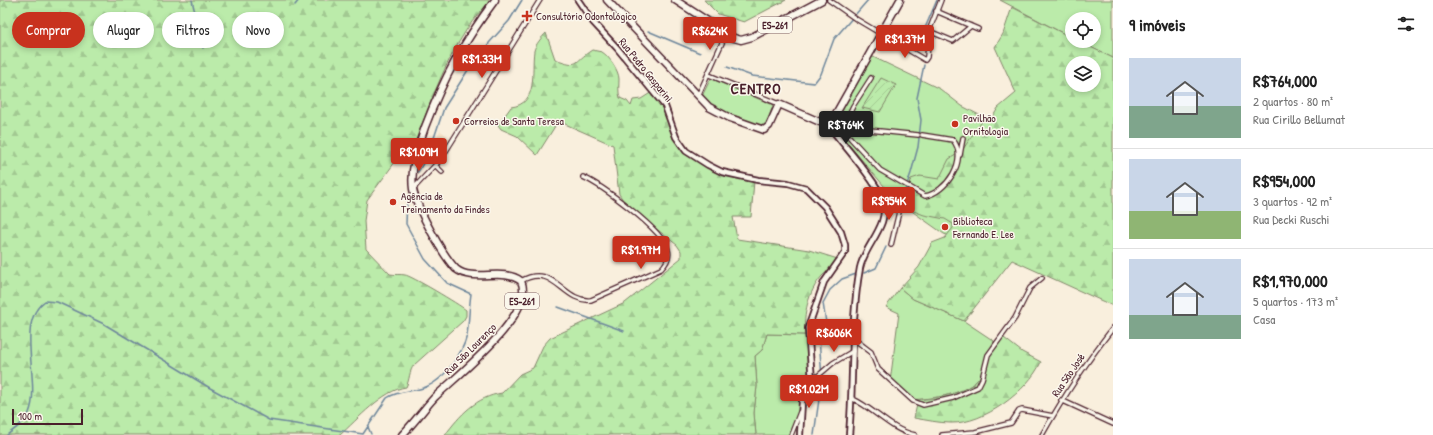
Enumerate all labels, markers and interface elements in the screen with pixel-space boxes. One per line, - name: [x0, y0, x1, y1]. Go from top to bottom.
- place label: Consultório Odontológico: [536, 9, 637, 23]
- marker: Consultório Odontológico: [521, 10, 533, 22]
- chip: Comprar: [12, 12, 85, 48]
- chip: Alugar: [93, 12, 154, 48]
- chip: Filtros: [162, 12, 224, 48]
- chip: Novo: [232, 12, 284, 48]
- map controls: [1065, 12, 1101, 92]
- button: locate: [1065, 12, 1101, 48]
- text: 9 imóveis: [1129, 13, 1185, 36]
- icon: filters: [1395, 13, 1417, 35]
- pin: R$624K: [677, 17, 743, 51]
- road number: ES-261: [758, 17, 792, 33]
- text: R$624K: [692, 21, 728, 39]
- pin: R$1.37M: [868, 25, 942, 59]
- text: R$1.37M: [885, 29, 925, 47]
- street label: Rua Pedro Gasparini: [616, 35, 676, 105]
- pin: R$1.33M: [445, 45, 519, 79]
- text: R$1.33M: [462, 49, 502, 67]
- button: layers: [1065, 56, 1101, 92]
- text: R$764,000: [1253, 69, 1317, 92]
- icon: home: [1161, 74, 1209, 122]
- district label: CENTRO: [730, 78, 782, 99]
- text: 2 quartos · 80 m²: [1253, 92, 1333, 110]
- text: Rua Cirillo Bellumat: [1253, 110, 1345, 128]
- pin: R$764K: [813, 111, 879, 145]
- place label: Pavilhão Ornitologia: [963, 111, 1009, 138]
- place label: Correios de Santa Teresa: [464, 114, 565, 128]
- text: R$764K: [828, 115, 864, 133]
- marker: Correios de Santa Teresa: [451, 116, 461, 126]
- marker: Pavilhão Ornitologia: [950, 119, 960, 129]
- pin: R$1.09M: [382, 138, 456, 172]
- text: R$1.09M: [400, 142, 438, 160]
- text: R$954,000: [1253, 169, 1315, 192]
- icon: home: [1161, 175, 1209, 223]
- pin: R$954K: [856, 187, 922, 221]
- place label: Agência de Treinamento da Findes: [401, 189, 490, 216]
- text: R$954K: [872, 191, 906, 209]
- text: 3 quartos · 92 m²: [1253, 192, 1332, 210]
- marker: Agência de Treinamento da Findes: [388, 197, 398, 207]
- text: Rua Decki Ruschi: [1253, 210, 1329, 228]
- place label: Biblioteca Fernando E. Lee: [952, 214, 1014, 241]
- marker: Biblioteca Fernando E. Lee: [940, 222, 950, 232]
- pin: R$1.97M: [604, 236, 678, 270]
- text: R$1.97M: [622, 240, 660, 258]
- text: R$1,970,000: [1253, 269, 1328, 292]
- icon: home: [1161, 275, 1209, 323]
- text: 5 quartos · 173 m²: [1253, 292, 1338, 310]
- road number: ES-261: [505, 293, 539, 309]
- text: Casa: [1253, 310, 1275, 328]
- pin: R$606K: [801, 319, 867, 353]
- street label: Rua São Lourenço: [441, 320, 499, 378]
- text: R$606K: [816, 323, 852, 341]
- street label: Rua São José: [1048, 350, 1088, 400]
- pin: R$1.02M: [772, 375, 846, 409]
- text: R$1.02M: [789, 379, 829, 397]
- scale bar: [12, 407, 83, 426]
- text: 100 m: [18, 409, 42, 423]

